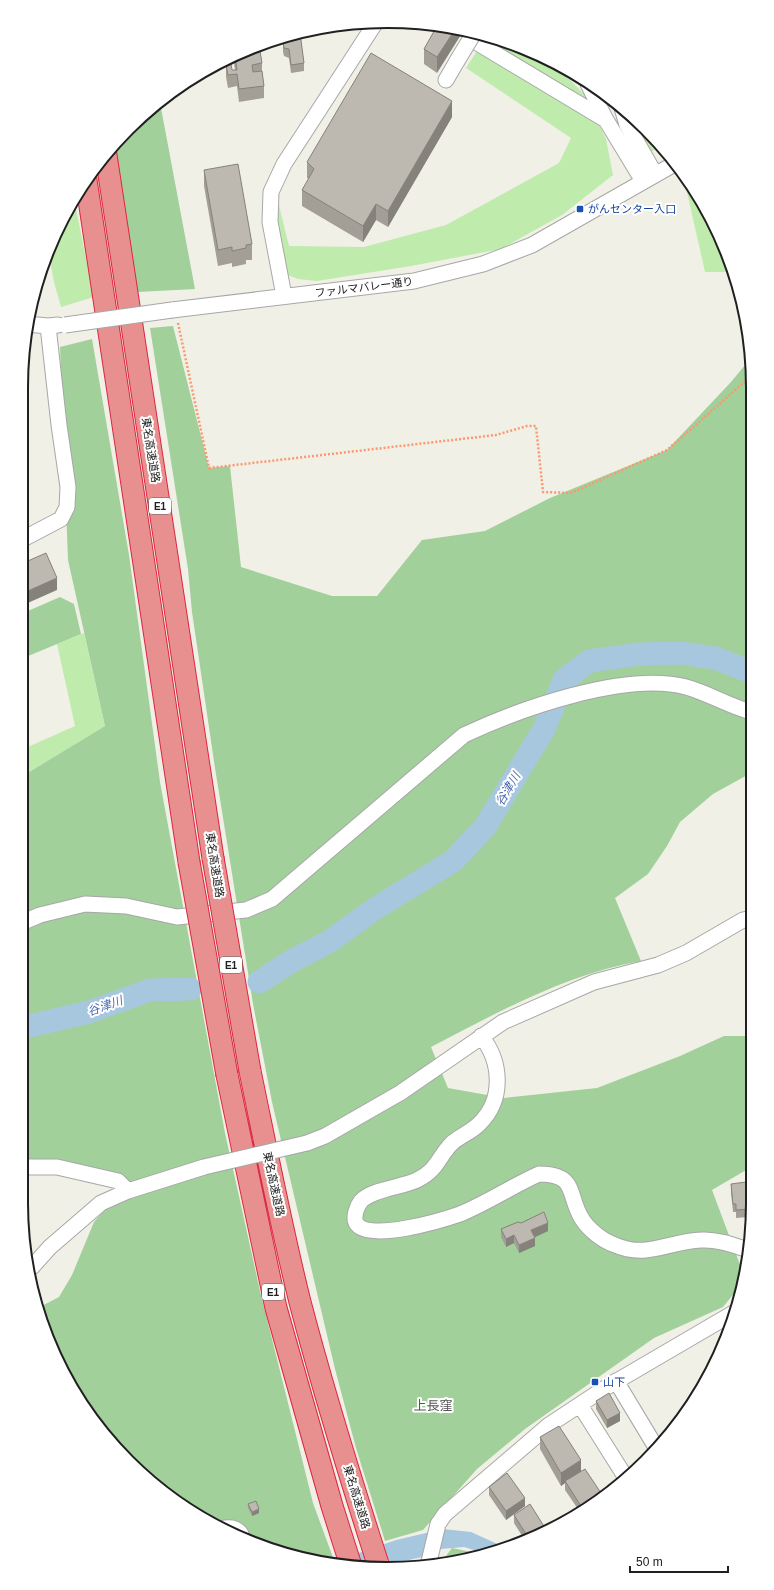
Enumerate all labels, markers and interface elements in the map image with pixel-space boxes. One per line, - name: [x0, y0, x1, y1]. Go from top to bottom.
- place label: がんセンター入口: [588, 203, 676, 215]
- marker: がんセンター入口: [575, 204, 585, 214]
- street label: ファルマバレー通り: [314, 275, 414, 299]
- street label: 東名高速道路: [140, 416, 162, 484]
- road number: E1: [149, 498, 171, 514]
- water label: 谷津川: [493, 768, 524, 808]
- street label: 東名高速道路: [204, 831, 226, 899]
- road number: E1: [220, 957, 242, 973]
- water label: 谷津川: [86, 993, 126, 1018]
- street label: 東名高速道路: [261, 1150, 287, 1218]
- road number: E1: [262, 1284, 284, 1300]
- place label: 山下: [603, 1376, 625, 1388]
- marker: 山下: [590, 1377, 600, 1387]
- district label: 上長窪: [413, 1398, 453, 1413]
- street label: 東名高速道路: [342, 1464, 372, 1530]
- scale bar: [630, 1548, 728, 1574]
- text: 50 m: [636, 1555, 663, 1569]

